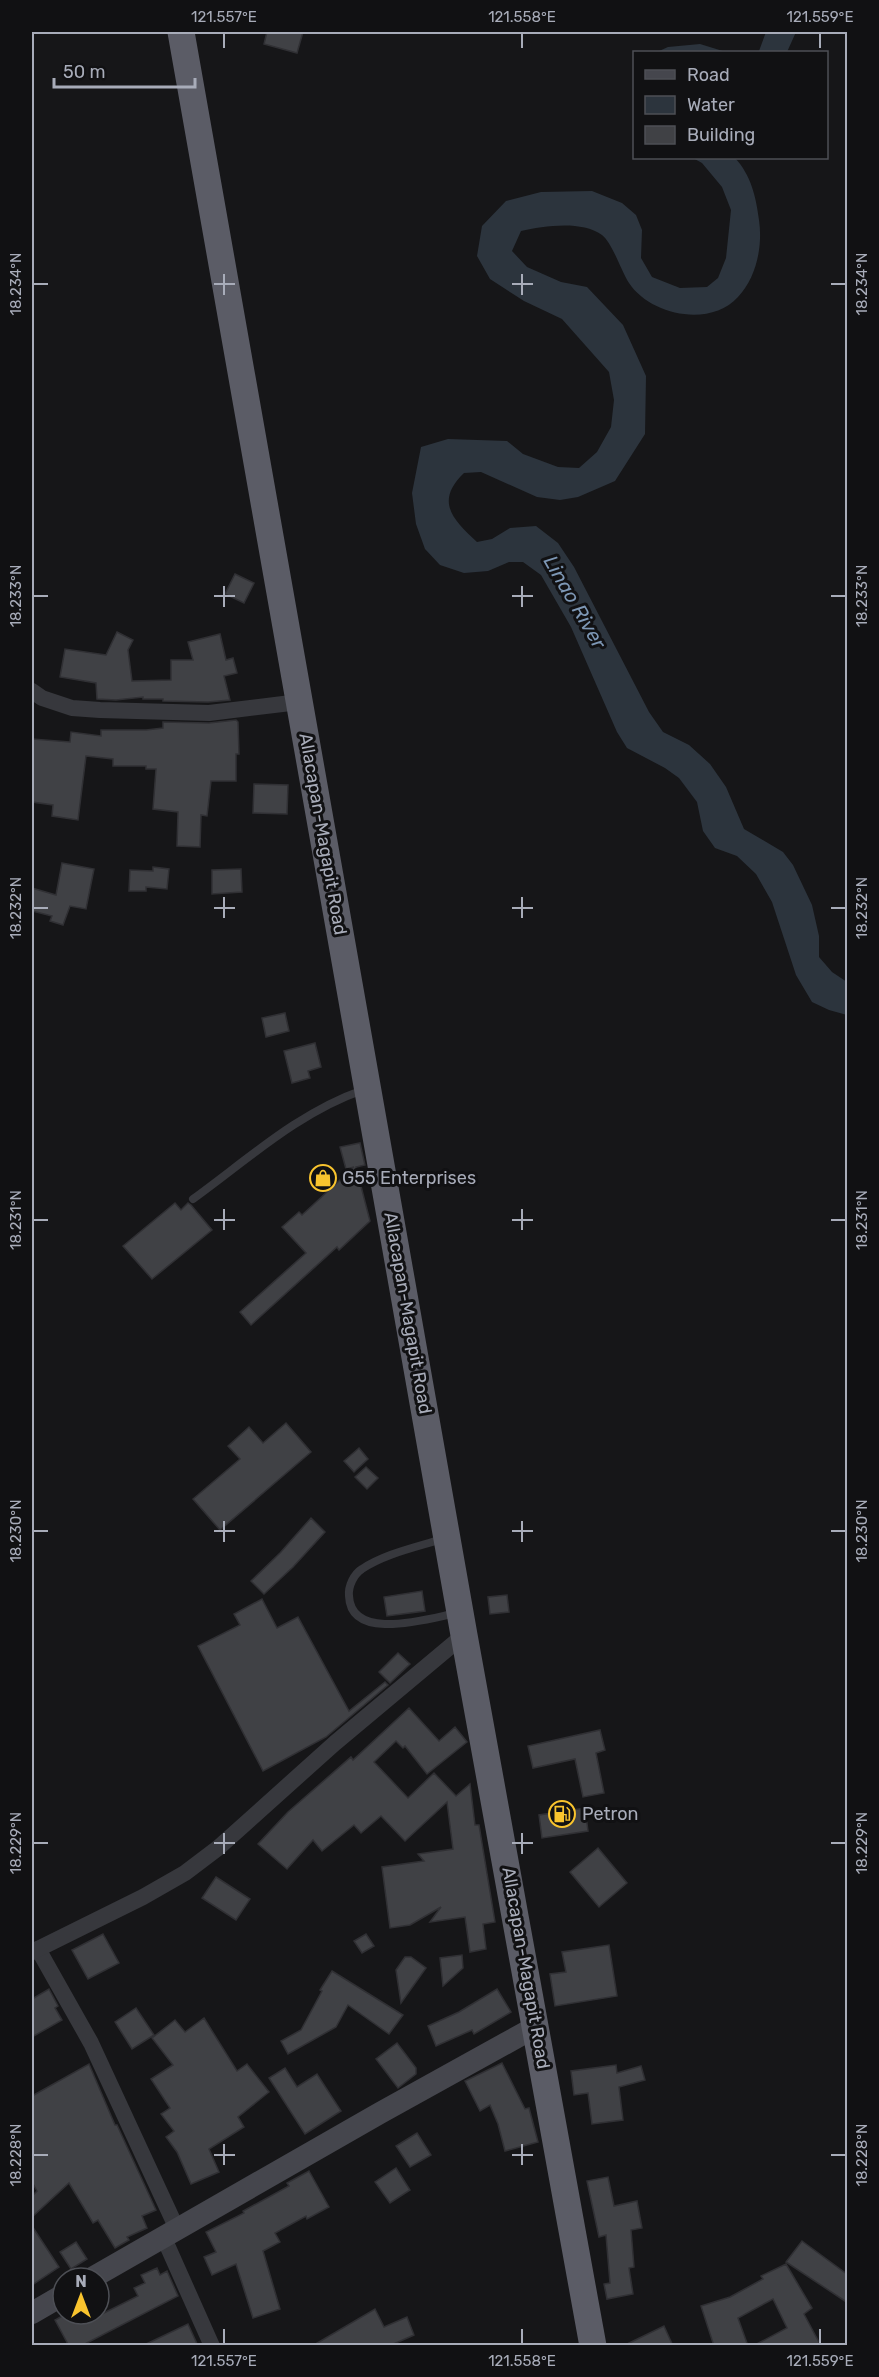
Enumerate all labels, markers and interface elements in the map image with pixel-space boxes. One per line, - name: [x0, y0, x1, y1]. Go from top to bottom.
- text: 121.557°E: [191, 8, 257, 26]
- text: 121.558°E: [488, 8, 556, 26]
- text: 121.559°E: [786, 8, 854, 26]
- scale bar: [54, 51, 195, 89]
- legend: [633, 51, 828, 159]
- text: 50 m: [63, 61, 106, 83]
- text: Road: [687, 64, 730, 86]
- text: Water: [687, 94, 735, 116]
- text: Building: [687, 124, 755, 146]
- text: 18.234°N: [7, 253, 25, 315]
- text: 18.234°N: [853, 253, 871, 315]
- water label: Linao River: [539, 551, 612, 654]
- text: 18.233°N: [7, 565, 25, 627]
- text: 18.233°N: [853, 565, 871, 627]
- street label: Allacapan-Magapit Road: [294, 731, 352, 937]
- text: 18.232°N: [7, 877, 25, 939]
- text: 18.232°N: [853, 877, 871, 939]
- shop icon: G55 Enterprises: [308, 1163, 338, 1193]
- place label: G55 Enterprises: [342, 1167, 476, 1189]
- text: 18.231°N: [7, 1190, 25, 1250]
- text: 18.231°N: [853, 1190, 871, 1250]
- street label: Allacapan-Magapit Road: [379, 1210, 437, 1416]
- text: 18.230°N: [7, 1499, 25, 1563]
- text: 18.230°N: [853, 1499, 871, 1563]
- fuel station icon: Petron: [547, 1799, 577, 1829]
- place label: Petron: [582, 1803, 638, 1825]
- text: 18.229°N: [7, 1812, 25, 1874]
- text: 18.229°N: [853, 1812, 871, 1874]
- street label: Allacapan-Magapit Road: [497, 1865, 555, 2071]
- text: 18.228°N: [7, 2124, 25, 2187]
- text: 18.228°N: [853, 2124, 871, 2187]
- north arrow: [51, 2266, 111, 2326]
- text: N: [75, 2272, 87, 2291]
- text: 121.557°E: [191, 2352, 257, 2370]
- text: 121.558°E: [488, 2352, 556, 2370]
- text: 121.559°E: [786, 2352, 854, 2370]

